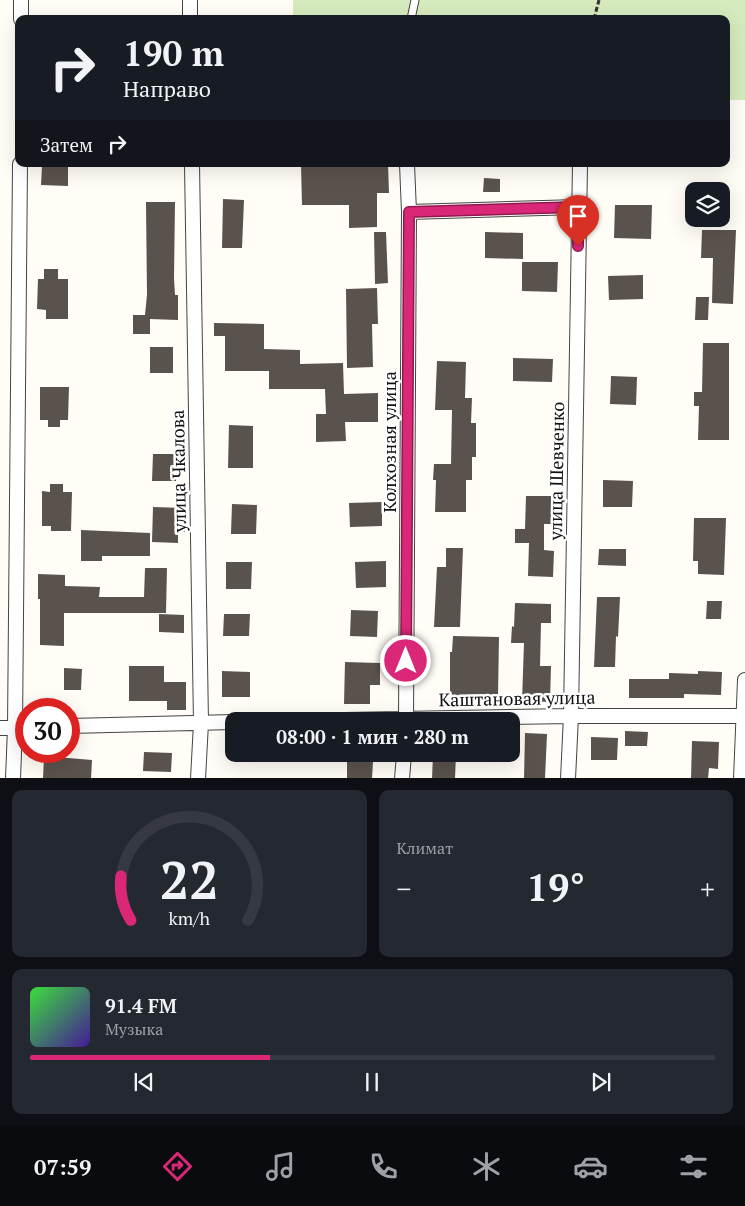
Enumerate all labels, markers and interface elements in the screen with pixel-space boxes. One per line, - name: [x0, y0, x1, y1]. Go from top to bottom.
- text: 190 m: [123, 30, 224, 76]
- icon: right: [40, 35, 105, 100]
- text: Направо: [123, 74, 211, 103]
- icon: right: [103, 130, 131, 158]
- text: Затем: [40, 132, 93, 157]
- map controls: [685, 182, 730, 227]
- button: layers: [685, 182, 730, 227]
- pin: [557, 195, 599, 246]
- icon: arrive: [564, 202, 592, 230]
- street label: Колхозная улица: [377, 371, 401, 513]
- street label: улица Шевченко: [543, 401, 569, 542]
- street label: улица Чкалова: [165, 410, 191, 533]
- position arrow: [379, 634, 431, 686]
- street label: Каштановая улица: [438, 685, 596, 711]
- speed limit sign: 30: [15, 698, 80, 763]
- text: 08:00 · 1 мин · 280 m: [276, 724, 469, 749]
- text: Климат: [397, 837, 453, 859]
- text: 22: [160, 845, 219, 914]
- text: 19°: [526, 862, 585, 912]
- text: −: [397, 870, 411, 907]
- text: +: [700, 870, 715, 907]
- text: km/h: [169, 906, 210, 930]
- text: 91.4 FM: [105, 993, 177, 1018]
- text: Музыка: [105, 1018, 163, 1040]
- icon: previous: [130, 1068, 158, 1096]
- icon: pause: [358, 1068, 386, 1096]
- icon: next: [587, 1068, 615, 1096]
- icon: directions: [160, 1149, 195, 1184]
- icon: music: [263, 1149, 298, 1184]
- icon: phone: [366, 1149, 401, 1184]
- icon: climate: [469, 1149, 504, 1184]
- icon: car: [573, 1149, 608, 1184]
- icon: filters: [676, 1149, 711, 1184]
- text: 07:59: [34, 1152, 91, 1181]

